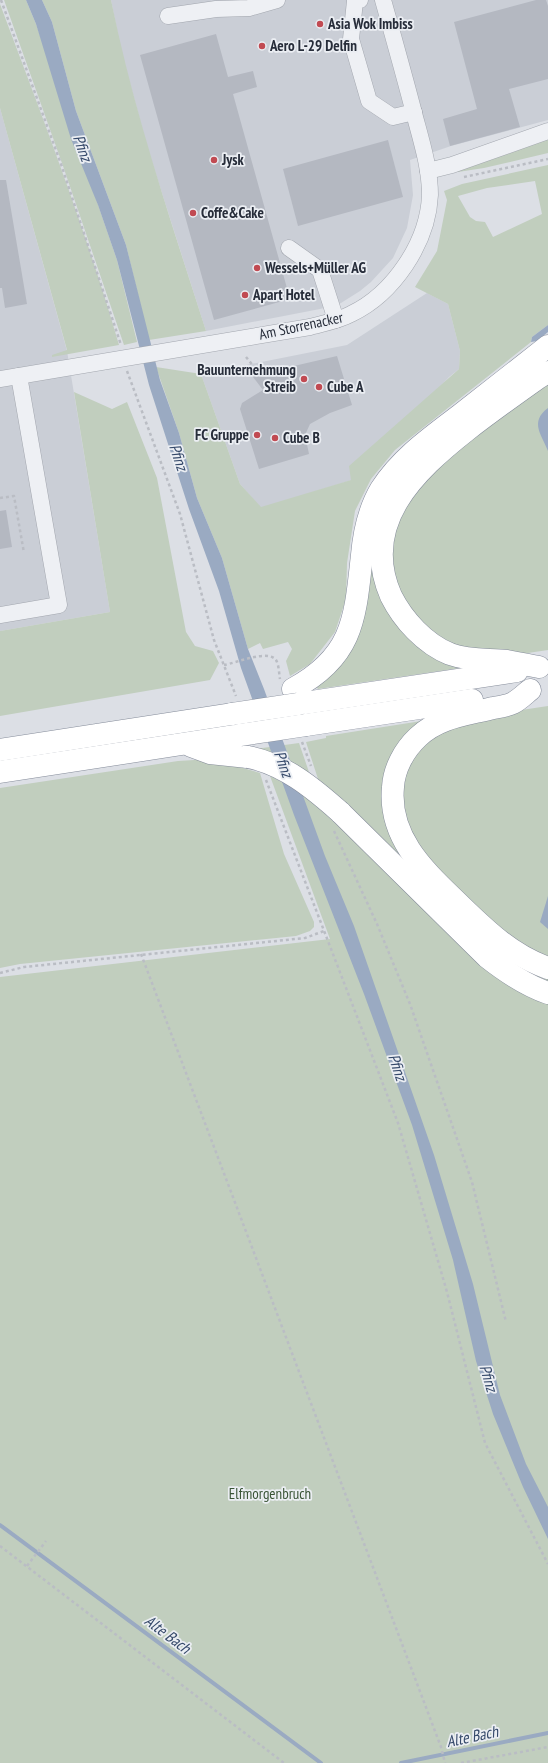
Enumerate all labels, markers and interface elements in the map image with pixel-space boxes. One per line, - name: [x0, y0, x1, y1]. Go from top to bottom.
- place label: Asia Wok Imbiss: [327, 14, 413, 33]
- marker: Asia Wok Imbiss: [315, 19, 325, 29]
- place label: Aero L-29 Delfin: [269, 36, 357, 55]
- marker: Aero L-29 Delfin: [257, 41, 267, 51]
- water label: Pfinz: [69, 132, 98, 166]
- place label: Jysk: [221, 150, 245, 169]
- marker: Jysk: [209, 155, 219, 165]
- place label: Coffe&Cake: [201, 203, 264, 222]
- marker: Coffe&Cake: [188, 208, 198, 218]
- place label: Wessels+Müller AG: [264, 258, 366, 277]
- marker: Wessels+Müller AG: [252, 263, 262, 273]
- place label: Apart Hotel: [252, 285, 315, 304]
- marker: Apart Hotel: [240, 290, 250, 300]
- street label: Am Storrenacker: [257, 307, 345, 344]
- place label: Bauunternehmung Streib: [197, 360, 296, 396]
- marker: Bauunternehmung Streib: [299, 374, 309, 384]
- place label: Cube A: [327, 377, 364, 396]
- marker: Cube A: [314, 382, 324, 392]
- place label: FC Gruppe: [195, 425, 249, 444]
- place label: Cube B: [283, 428, 320, 447]
- marker: FC Gruppe: [252, 430, 262, 440]
- marker: Cube B: [270, 433, 280, 443]
- water label: Pfinz: [165, 441, 194, 475]
- water label: Pfinz: [270, 748, 299, 782]
- water label: Pfinz: [384, 1051, 413, 1085]
- water label: Pfinz: [475, 1362, 503, 1396]
- park label: Elfmorgenbruch: [229, 1484, 311, 1503]
- water label: Alte Bach: [141, 1610, 196, 1658]
- water label: Alte Bach: [444, 1721, 501, 1751]

